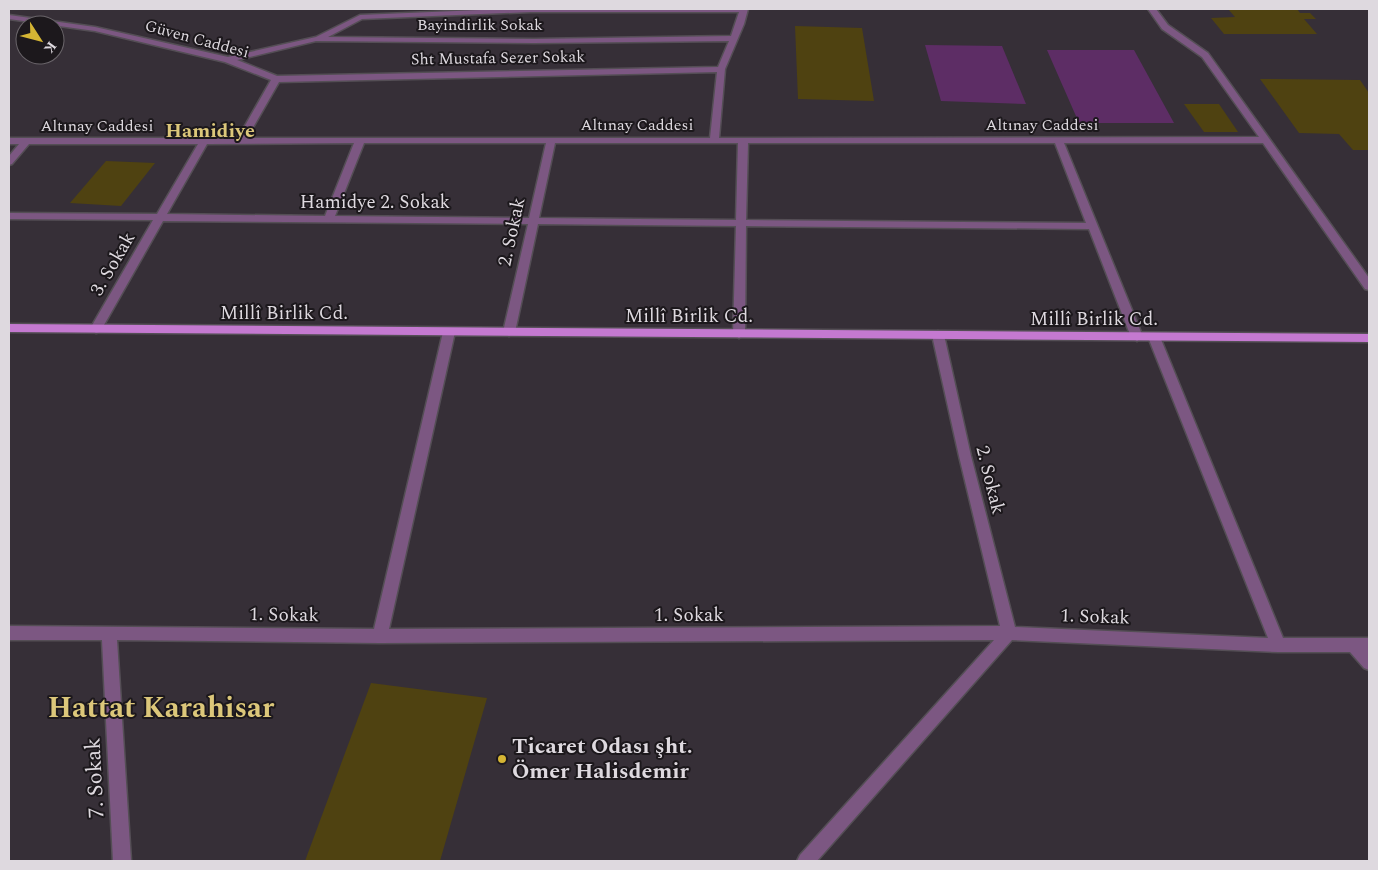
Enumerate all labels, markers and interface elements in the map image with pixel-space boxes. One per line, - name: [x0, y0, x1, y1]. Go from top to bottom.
- street label: Bayindirlik Sokak: [417, 13, 543, 37]
- street label: Güven Caddesi: [142, 14, 252, 64]
- north arrow: [15, 15, 65, 65]
- text: K: [38, 37, 62, 58]
- street label: Sht Mustafa Sezer Sokak: [411, 44, 585, 72]
- street label: Altınay Caddesi: [581, 113, 693, 137]
- street label: Altınay Caddesi: [986, 113, 1098, 137]
- street label: Altınay Caddesi: [41, 114, 153, 138]
- district label: Hamidiye: [165, 116, 255, 146]
- street label: Hamidye 2. Sokak: [300, 188, 451, 217]
- street label: 2. Sokak: [491, 194, 534, 269]
- street label: 3. Sokak: [83, 226, 143, 301]
- street label: Millî Birlik Cd.: [220, 299, 348, 328]
- street label: Millî Birlik Cd.: [625, 302, 753, 331]
- street label: Millî Birlik Cd.: [1030, 305, 1158, 334]
- street label: 2. Sokak: [967, 443, 1013, 518]
- street label: 1. Sokak: [249, 600, 320, 630]
- street label: 1. Sokak: [654, 601, 724, 630]
- street label: 1. Sokak: [1060, 601, 1131, 633]
- district label: Hattat Karahisar: [48, 686, 275, 730]
- place label: Ticaret Odası şht. Ömer Halisdemir: [512, 730, 693, 788]
- street label: 7. Sokak: [76, 737, 114, 819]
- marker: Ticaret Odası şht. Ömer Halisdemir: [496, 753, 508, 765]

